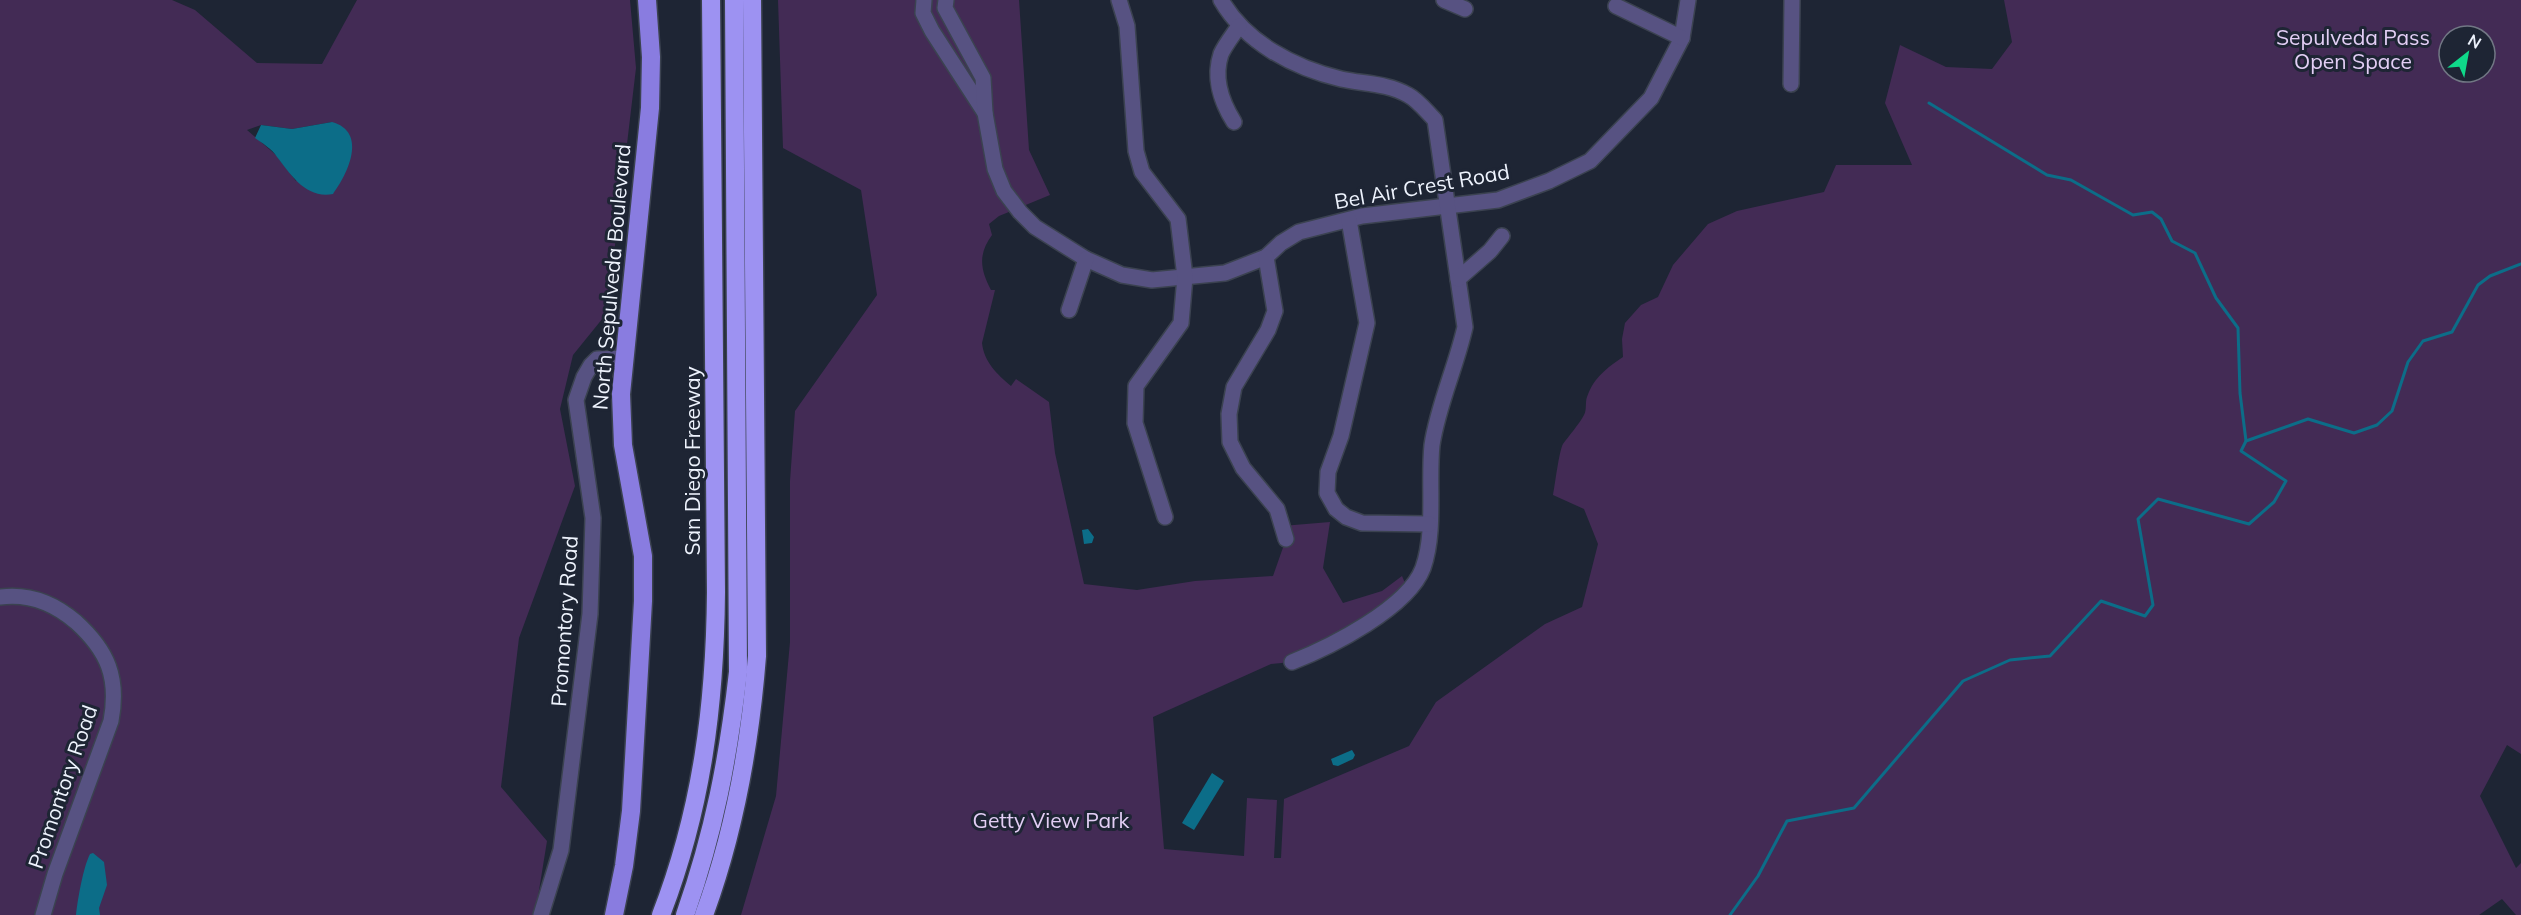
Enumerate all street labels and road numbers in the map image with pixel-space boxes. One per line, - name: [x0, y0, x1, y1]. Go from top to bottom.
- street label: North Sepulveda Boulevard: [586, 143, 636, 411]
- street label: Bel Air Crest Road: [1332, 158, 1512, 214]
- street label: San Diego Freeway: [679, 366, 705, 556]
- street label: Promontory Road: [545, 535, 583, 707]
- street label: Promontory Road: [22, 701, 102, 872]

